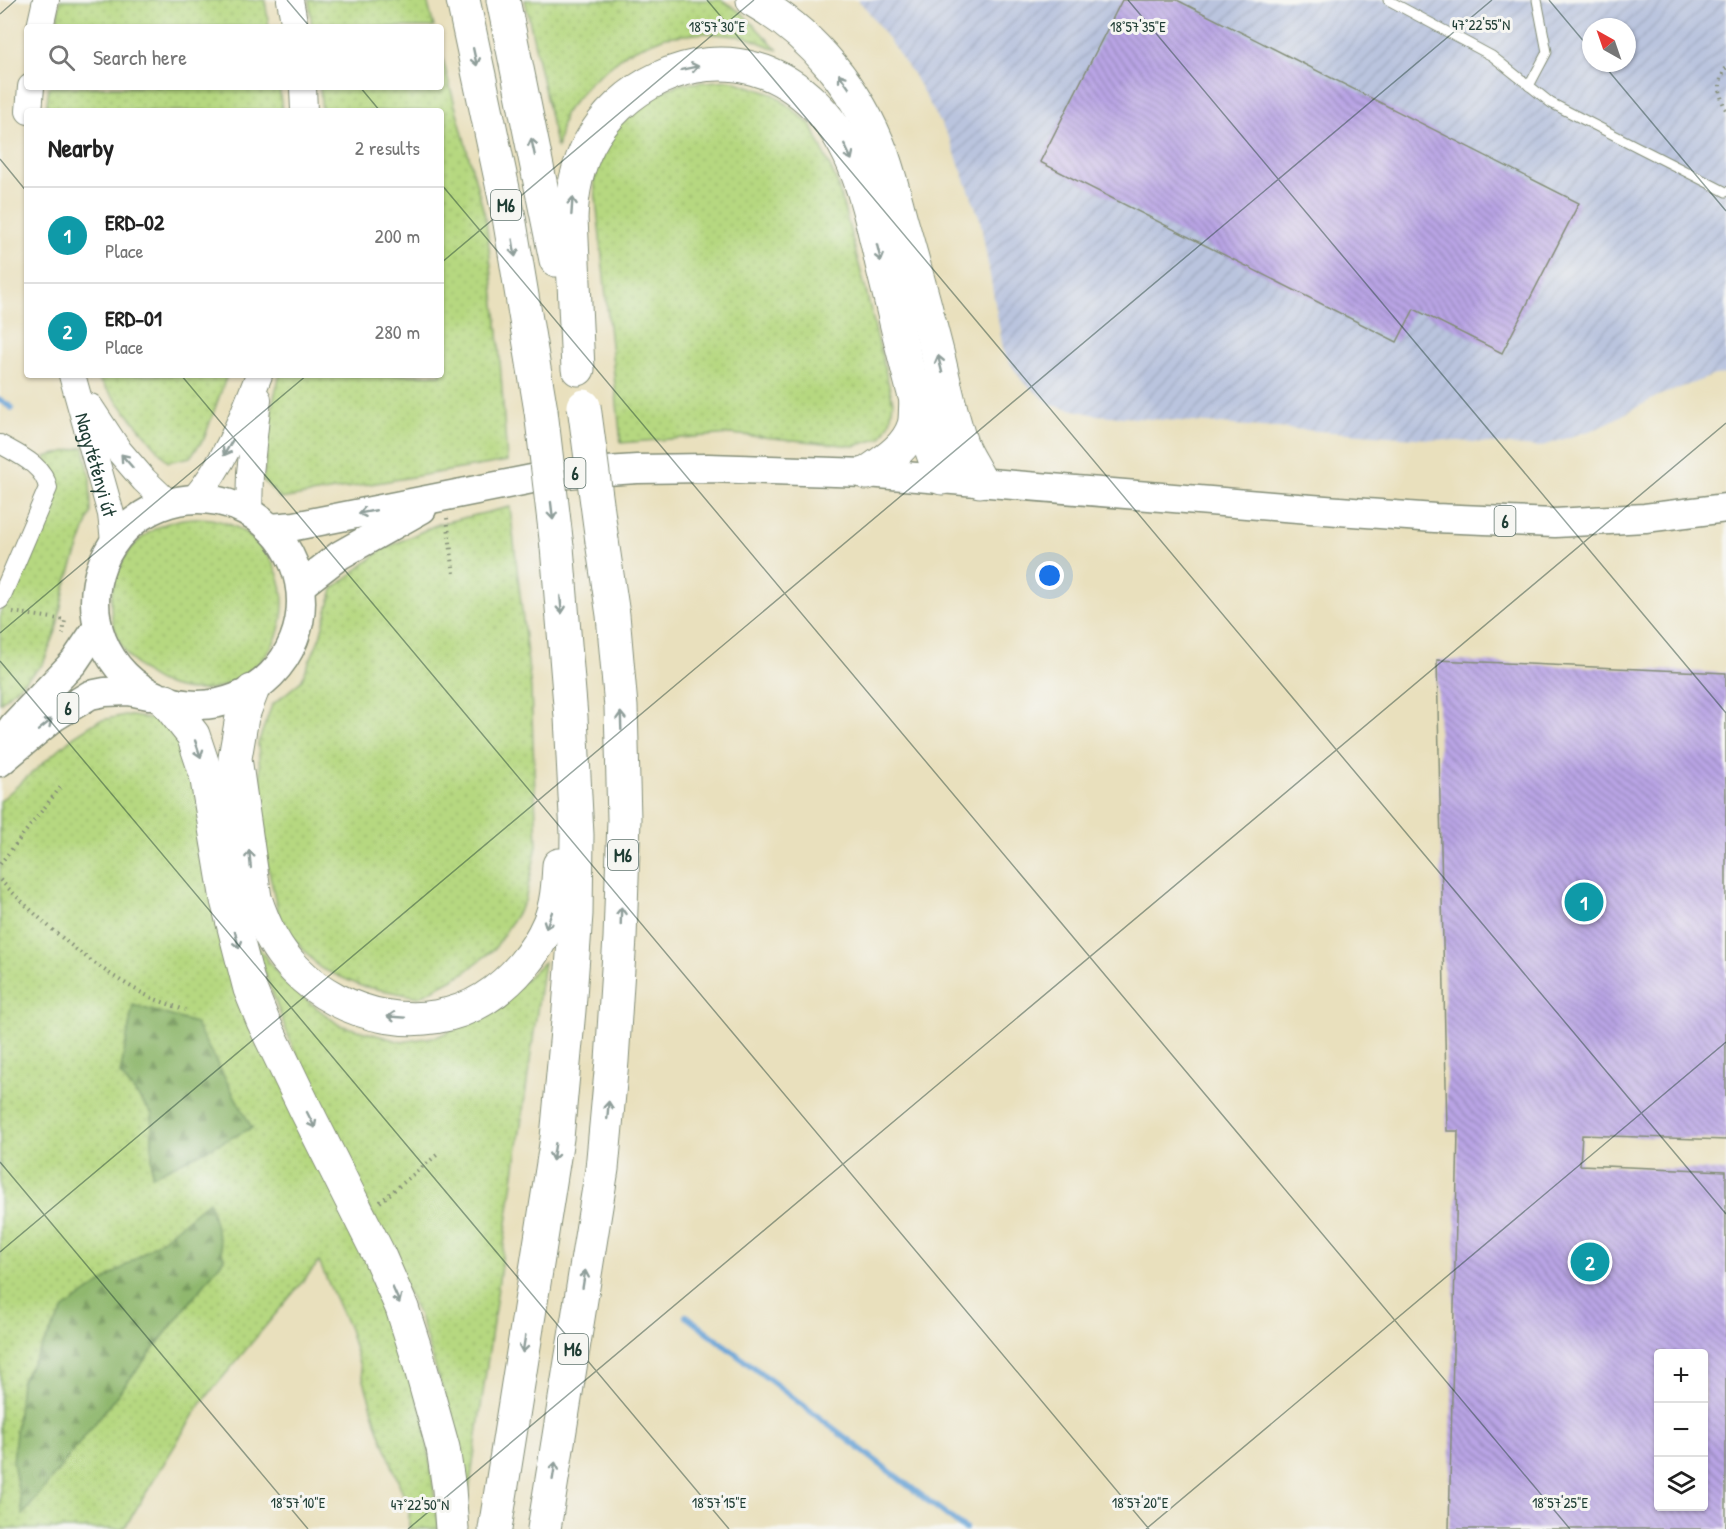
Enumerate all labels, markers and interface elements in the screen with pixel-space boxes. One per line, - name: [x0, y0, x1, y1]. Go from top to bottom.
- text: 47°22'55"N: [1452, 14, 1510, 35]
- text: 18°57'30"E: [689, 16, 746, 37]
- text: 18°57'35"E: [1110, 16, 1166, 37]
- north arrow: [1582, 18, 1636, 72]
- search box: [24, 24, 444, 90]
- icon: search: [45, 41, 78, 74]
- text: Search here: [93, 42, 187, 72]
- one-way arrow: [470, 47, 481, 67]
- one-way arrow: [679, 62, 699, 73]
- one-way arrow: [838, 74, 850, 90]
- text: Nearby: [48, 130, 114, 165]
- text: 2 results: [355, 134, 420, 161]
- one-way arrow: [527, 138, 538, 158]
- one-way arrow: [842, 143, 854, 161]
- road number: M6: [491, 190, 521, 220]
- one-way arrow: [566, 197, 577, 217]
- text: ERD-02: [105, 207, 164, 237]
- text: 1: [64, 222, 71, 249]
- text: 200 m: [375, 222, 420, 249]
- text: Place: [105, 237, 144, 264]
- one-way arrow: [509, 238, 520, 258]
- one-way arrow: [874, 243, 886, 262]
- text: ERD-01: [105, 303, 162, 333]
- text: 2: [63, 318, 72, 345]
- text: 280 m: [375, 318, 420, 345]
- text: Place: [105, 333, 144, 360]
- one-way arrow: [933, 355, 945, 374]
- street label: Nagytétényi út: [70, 409, 125, 521]
- one-way arrow: [222, 439, 234, 456]
- one-way arrow: [120, 454, 134, 469]
- road number: 6: [564, 458, 586, 488]
- one-way arrow: [547, 501, 558, 521]
- road number: 6: [1494, 506, 1516, 536]
- one-way arrow: [357, 507, 377, 518]
- your location: [1035, 561, 1064, 590]
- one-way arrow: [556, 595, 567, 615]
- road number: 6: [58, 693, 78, 723]
- one-way arrow: [616, 712, 627, 732]
- one-way arrow: [36, 718, 52, 731]
- one-way arrow: [193, 739, 204, 758]
- road number: M6: [608, 840, 638, 870]
- one-way arrow: [244, 849, 255, 869]
- pin: 1: [1564, 880, 1604, 924]
- one-way arrow: [615, 906, 626, 926]
- one-way arrow: [543, 910, 554, 929]
- one-way arrow: [231, 930, 243, 949]
- one-way arrow: [387, 1011, 407, 1022]
- one-way arrow: [603, 1101, 614, 1121]
- one-way arrow: [306, 1110, 317, 1128]
- one-way arrow: [549, 1141, 560, 1161]
- pin: 2: [1570, 1240, 1610, 1284]
- one-way arrow: [579, 1269, 590, 1289]
- one-way arrow: [391, 1285, 402, 1304]
- one-way arrow: [519, 1334, 530, 1354]
- road number: M6: [558, 1334, 588, 1364]
- map controls: [1654, 1349, 1708, 1511]
- button: +: [1654, 1349, 1708, 1403]
- button: −: [1654, 1403, 1708, 1457]
- button: layers: [1654, 1457, 1708, 1511]
- one-way arrow: [549, 1462, 560, 1482]
- text: 18°57'10"E: [271, 1492, 326, 1513]
- text: 18°57'15"E: [692, 1492, 747, 1513]
- text: 18°57'20"E: [1112, 1492, 1169, 1513]
- text: 18°57'25"E: [1532, 1492, 1588, 1513]
- text: 47°22'50"N: [391, 1494, 449, 1515]

